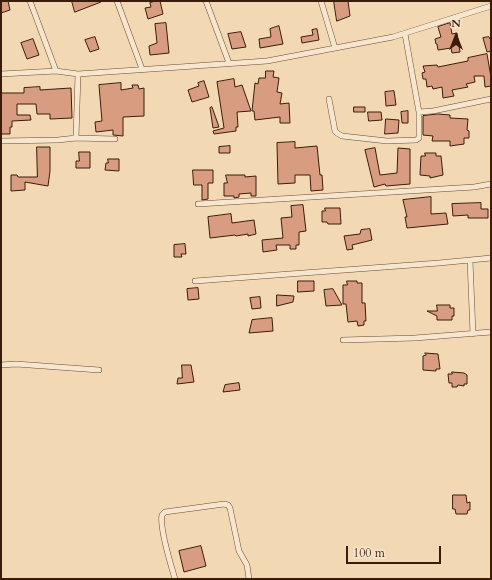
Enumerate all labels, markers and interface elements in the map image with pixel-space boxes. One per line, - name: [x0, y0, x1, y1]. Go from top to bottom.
- north arrow: [436, 16, 476, 56]
- text: N: [451, 16, 461, 31]
- scale bar: [348, 538, 443, 564]
- text: 100 m: [353, 545, 385, 561]

